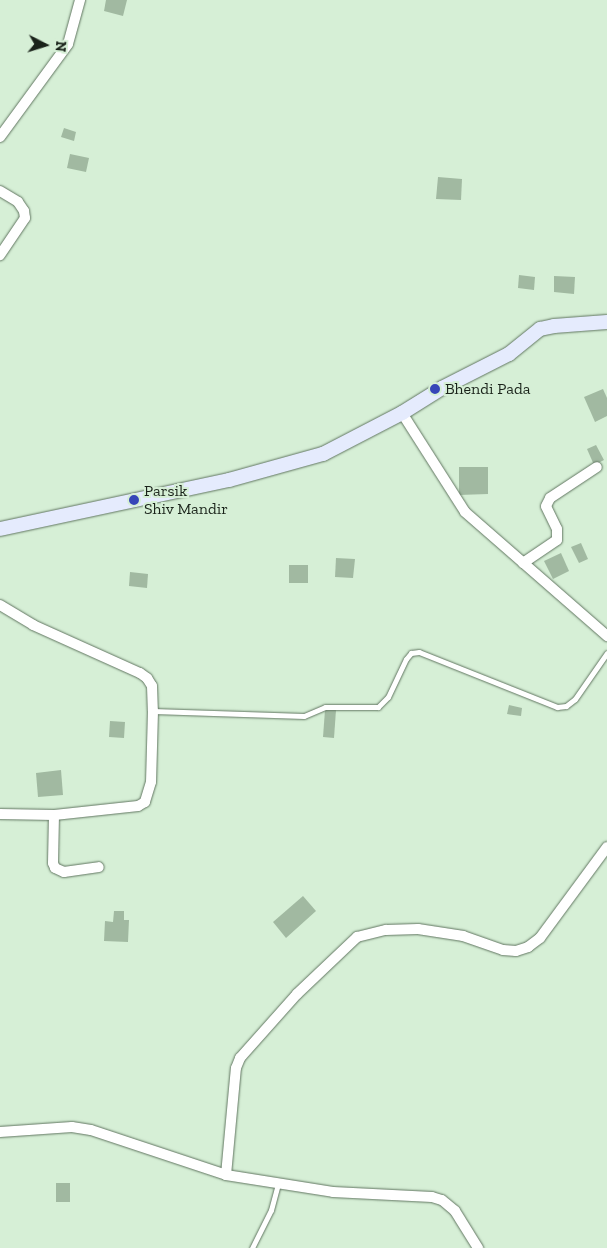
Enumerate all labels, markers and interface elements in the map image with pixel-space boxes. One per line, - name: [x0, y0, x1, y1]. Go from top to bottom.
- north arrow: [20, 20, 70, 70]
- text: N: [52, 40, 69, 52]
- place label: Bhendi Pada: [445, 379, 530, 399]
- marker: Bhendi Pada: [429, 383, 441, 395]
- place label: Parsik Shiv Mandir: [144, 481, 228, 519]
- marker: Parsik Shiv Mandir: [128, 494, 140, 506]

